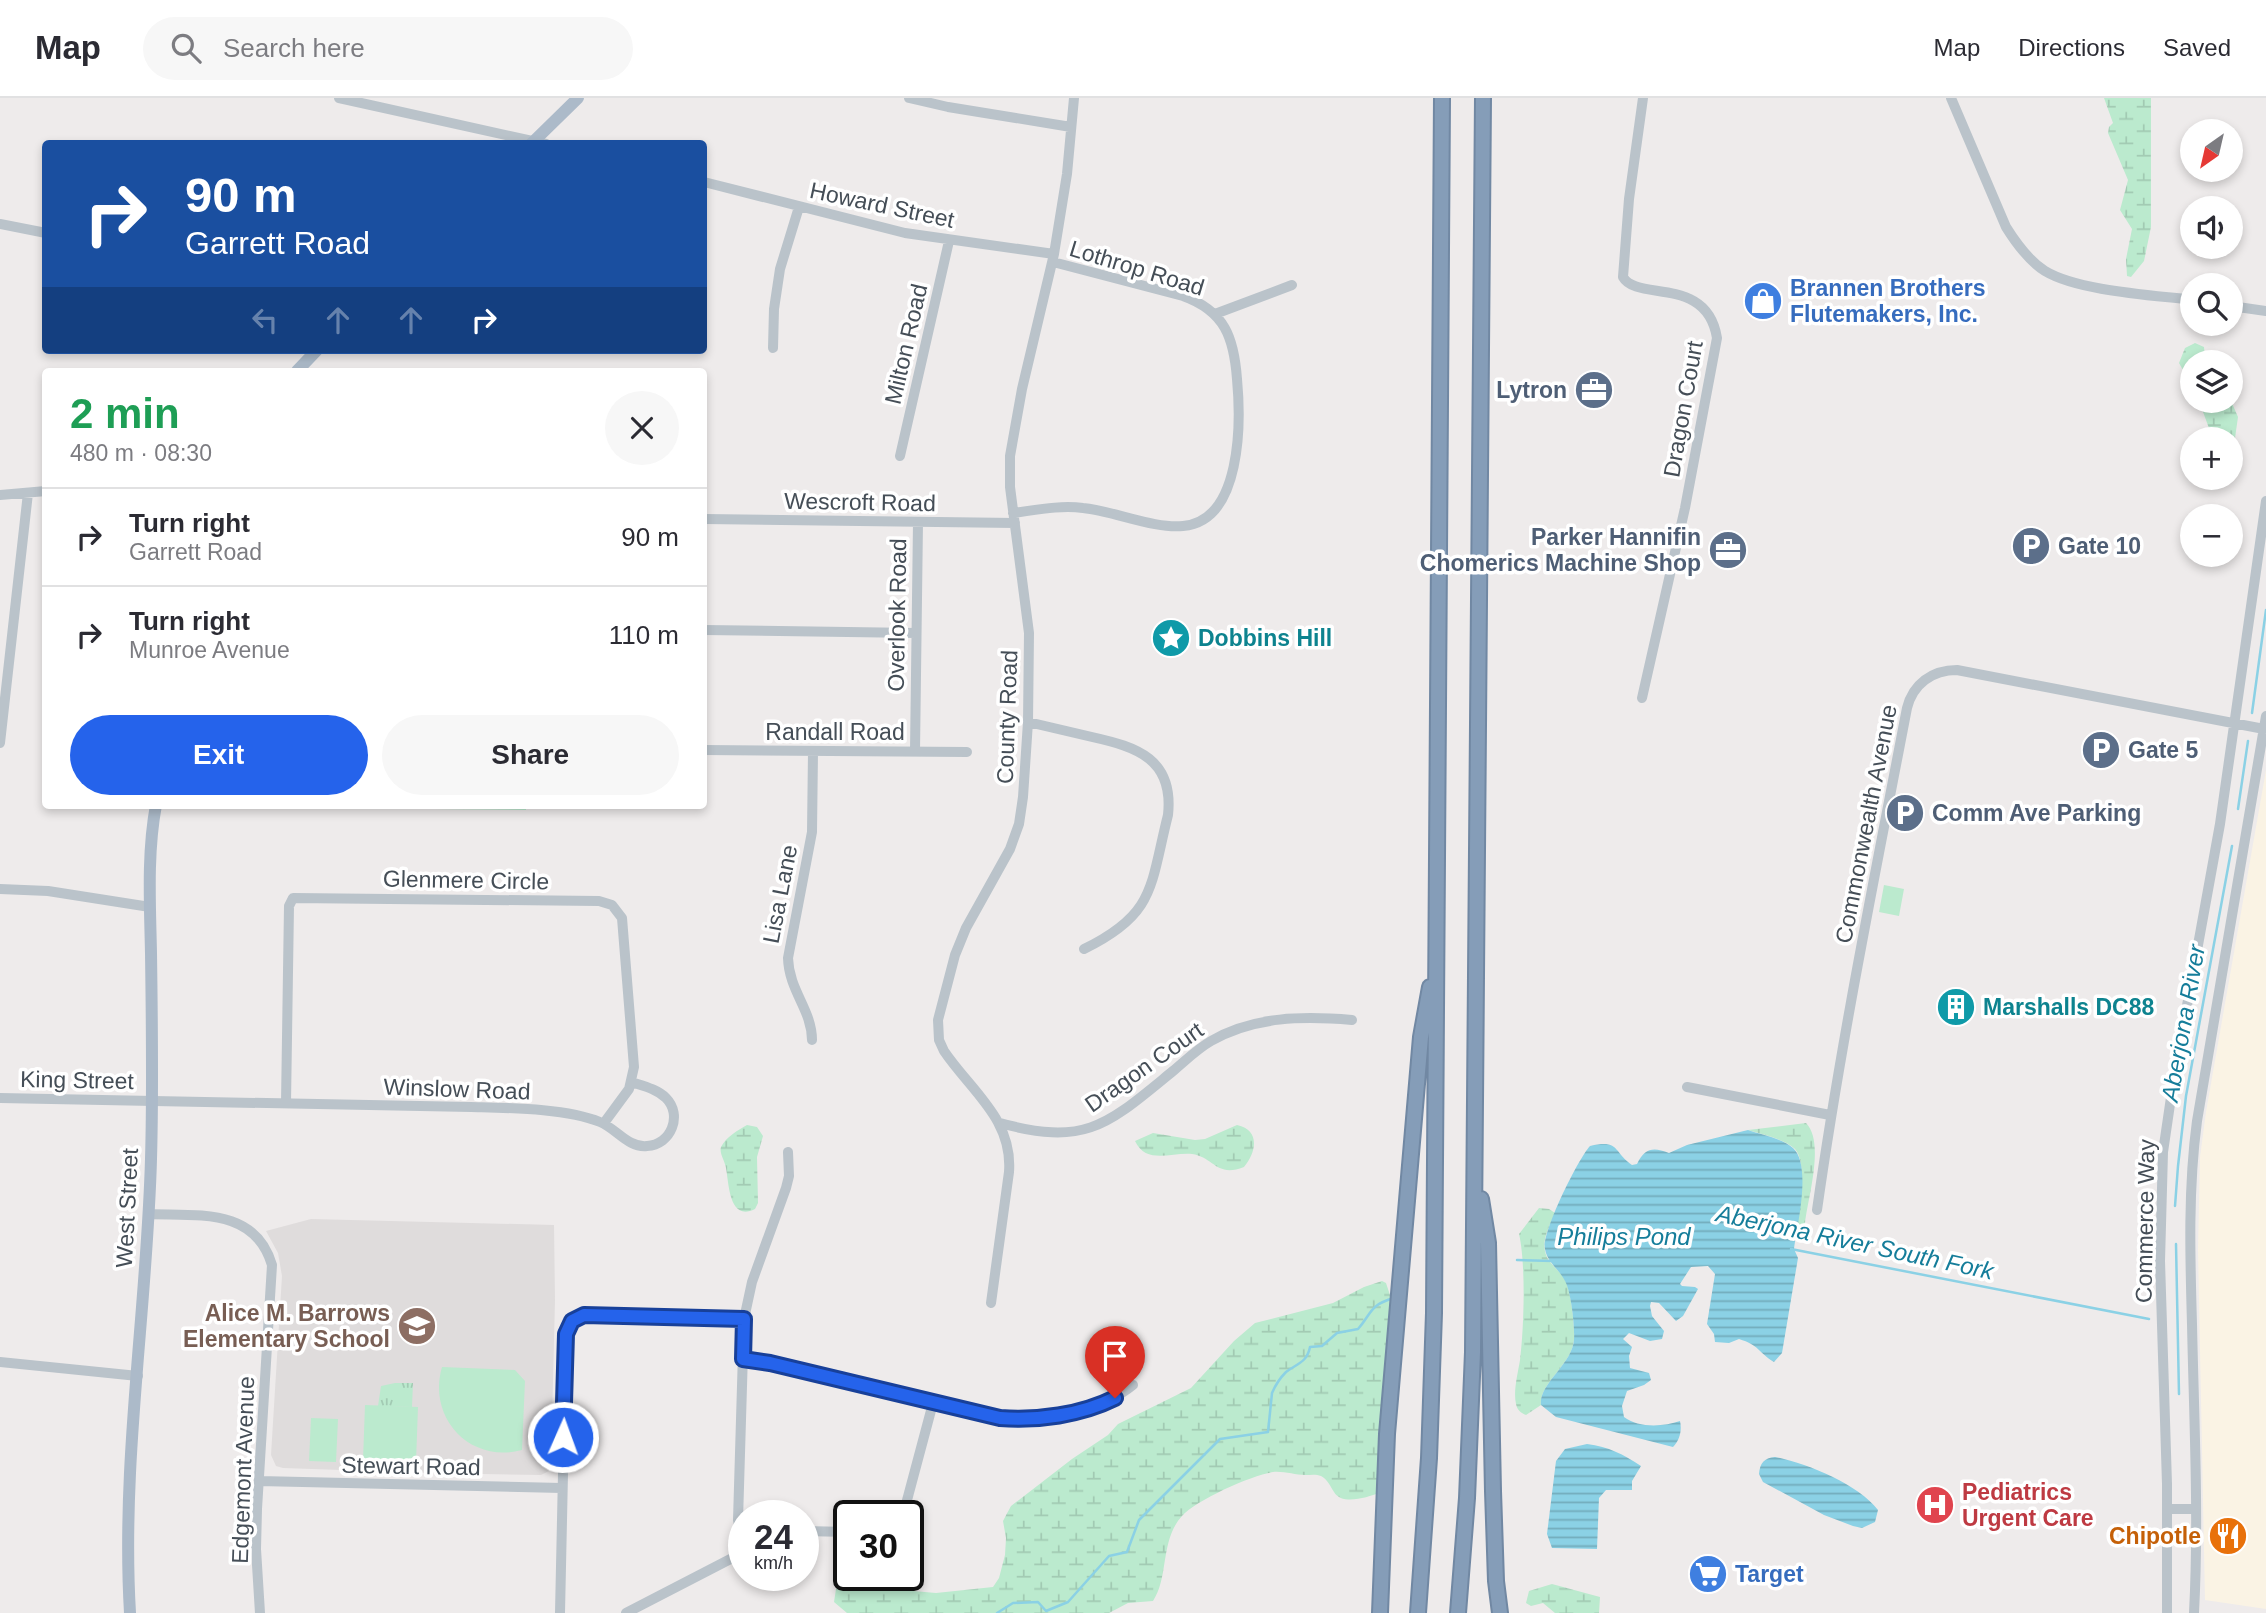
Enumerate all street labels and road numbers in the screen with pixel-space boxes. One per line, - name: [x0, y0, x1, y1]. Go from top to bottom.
- street label: Howard Street: [807, 177, 957, 233]
- street label: Lothrop Road: [1067, 235, 1207, 301]
- street label: Milton Road: [880, 281, 932, 407]
- street label: Dragon Court: [1658, 338, 1708, 479]
- street label: Wescroft Road: [784, 488, 936, 516]
- street label: Overlook Road: [883, 538, 911, 692]
- street label: County Road: [992, 649, 1022, 785]
- street label: Commonwealth Avenue: [1830, 702, 1902, 946]
- street label: Randall Road: [765, 719, 905, 745]
- street label: Lisa Lane: [758, 843, 802, 945]
- street label: Glenmere Circle: [383, 866, 549, 894]
- street label: Dragon Court: [1080, 1016, 1209, 1117]
- street label: King Street: [20, 1066, 135, 1094]
- street label: Winslow Road: [383, 1073, 531, 1105]
- street label: Commerce Way: [2131, 1138, 2159, 1303]
- street label: West Street: [111, 1147, 143, 1268]
- street label: Edgemont Avenue: [227, 1376, 259, 1564]
- street label: Stewart Road: [341, 1452, 481, 1480]

